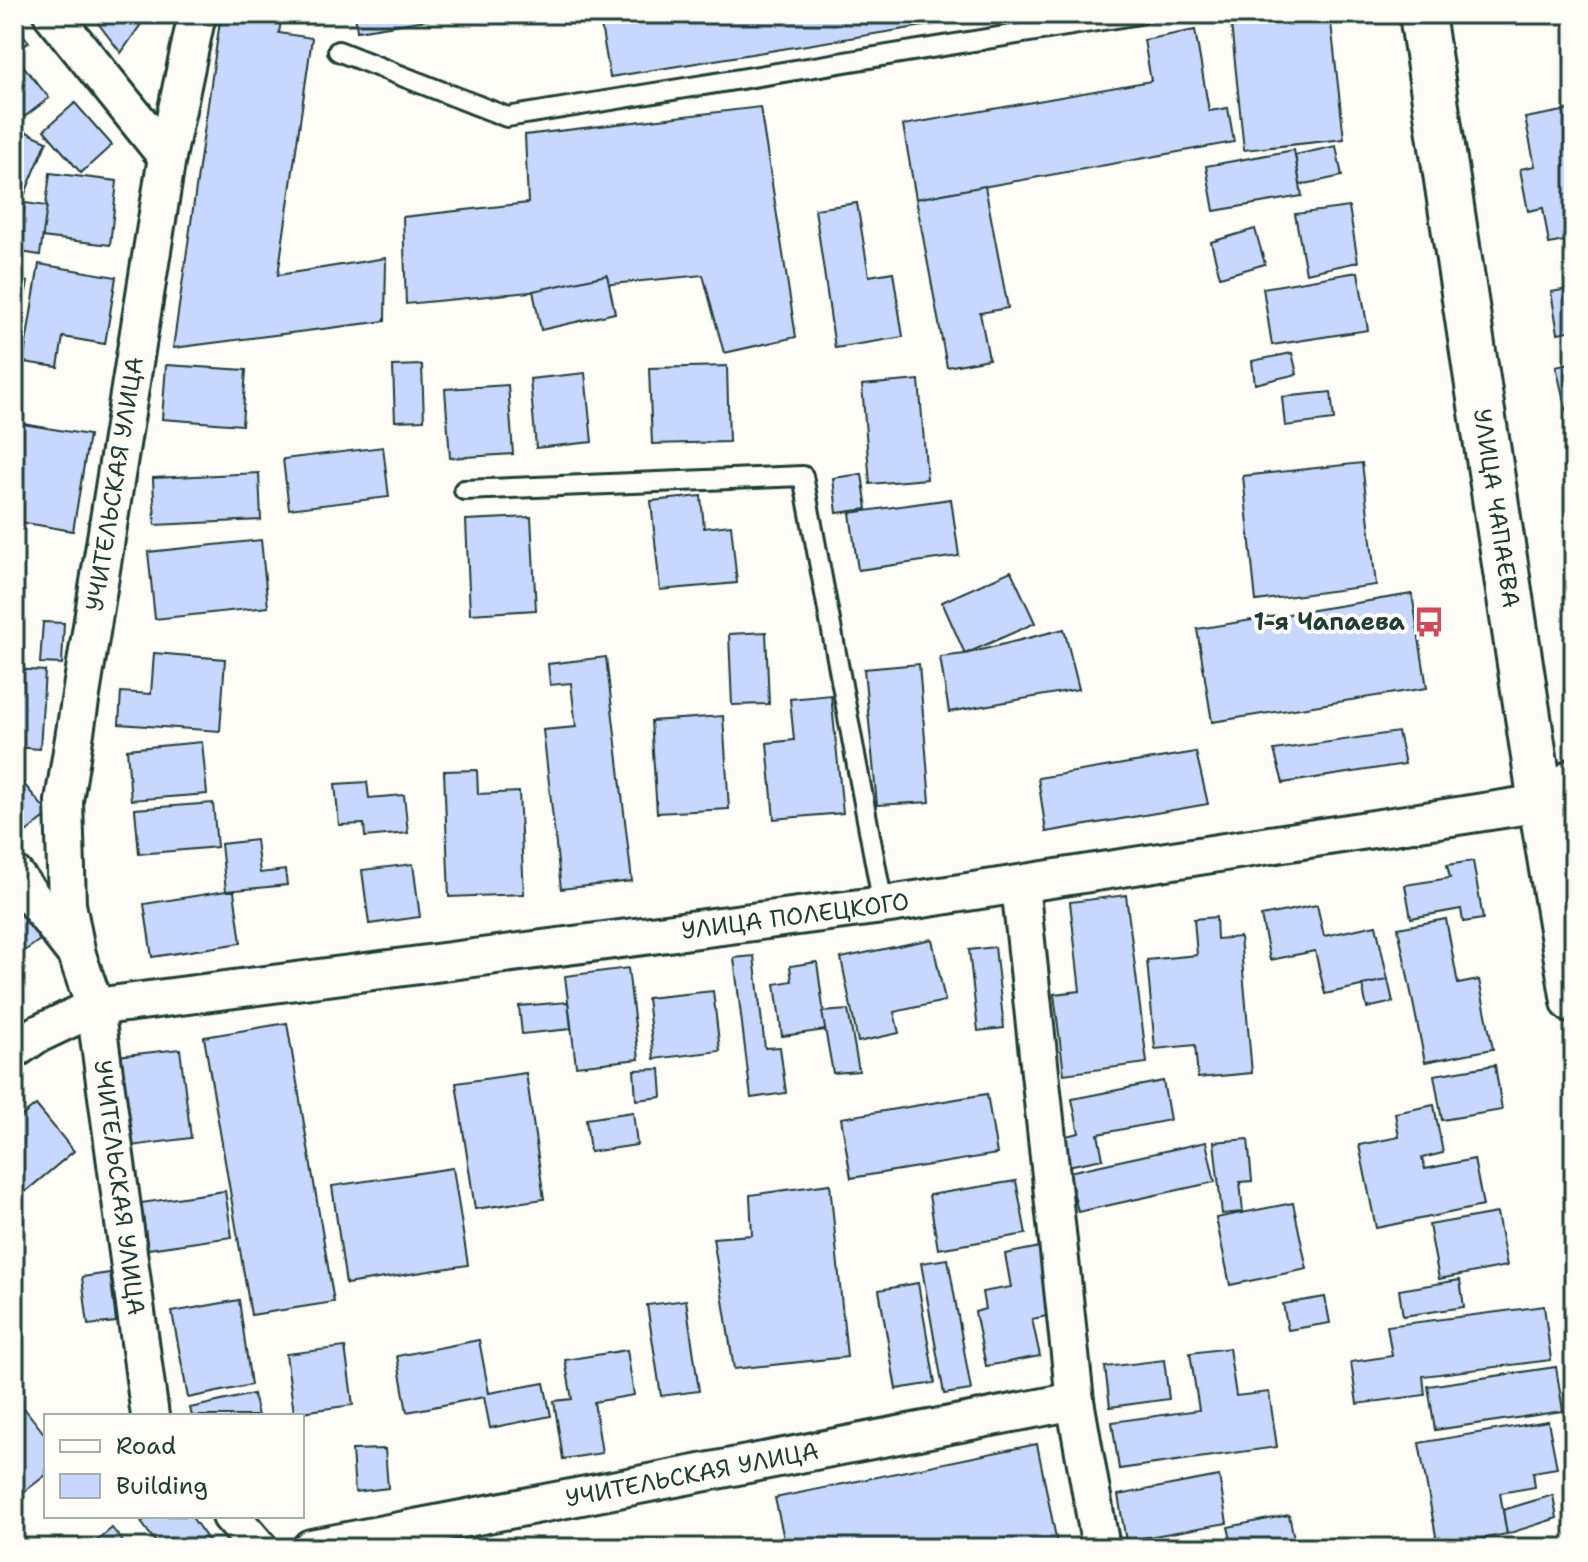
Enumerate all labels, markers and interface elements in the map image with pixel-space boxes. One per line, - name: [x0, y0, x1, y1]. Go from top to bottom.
- street label: УЧИТЕЛЬСКАЯ УЛИЦА: [79, 355, 151, 614]
- street label: УЛИЦА ЧАПАЕВА: [1466, 407, 1527, 610]
- bus stop icon: 1-я Чапаева: [1412, 605, 1446, 639]
- place label: 1-я Чапаева: [1253, 606, 1406, 638]
- street label: УЛИЦА ПОЛЕЦКОГО: [679, 885, 911, 947]
- street label: УЧИТЕЛЬСКАЯ УЛИЦА: [86, 1058, 152, 1317]
- legend: [44, 1414, 304, 1518]
- text: Road: [116, 1430, 176, 1462]
- street label: УЧИТЕЛЬСКАЯ УЛИЦА: [563, 1435, 821, 1515]
- text: Building: [116, 1470, 208, 1502]

